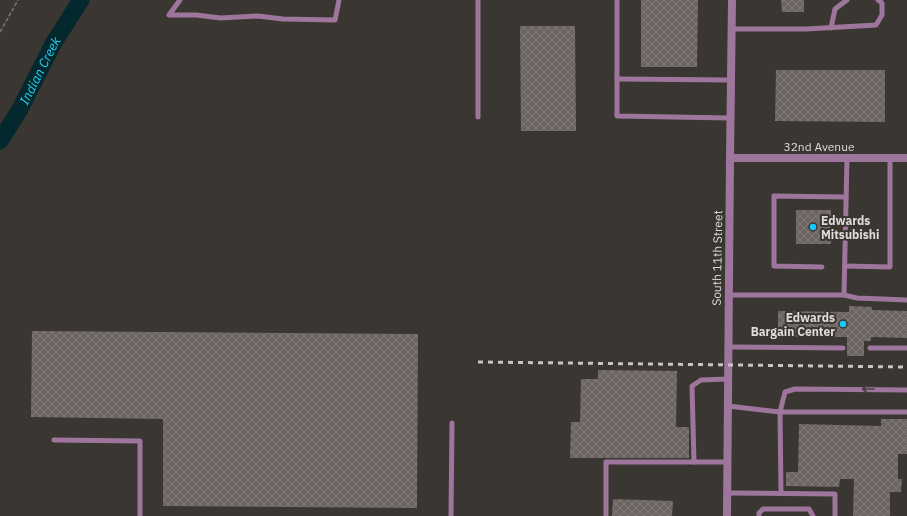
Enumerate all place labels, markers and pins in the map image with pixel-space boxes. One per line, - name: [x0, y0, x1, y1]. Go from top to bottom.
- place label: Edwards Mitsubishi: [821, 213, 879, 242]
- marker: Edwards Mitsubishi: [808, 222, 818, 232]
- place label: Edwards Bargain Center: [751, 310, 835, 339]
- marker: Edwards Bargain Center: [838, 319, 848, 329]

